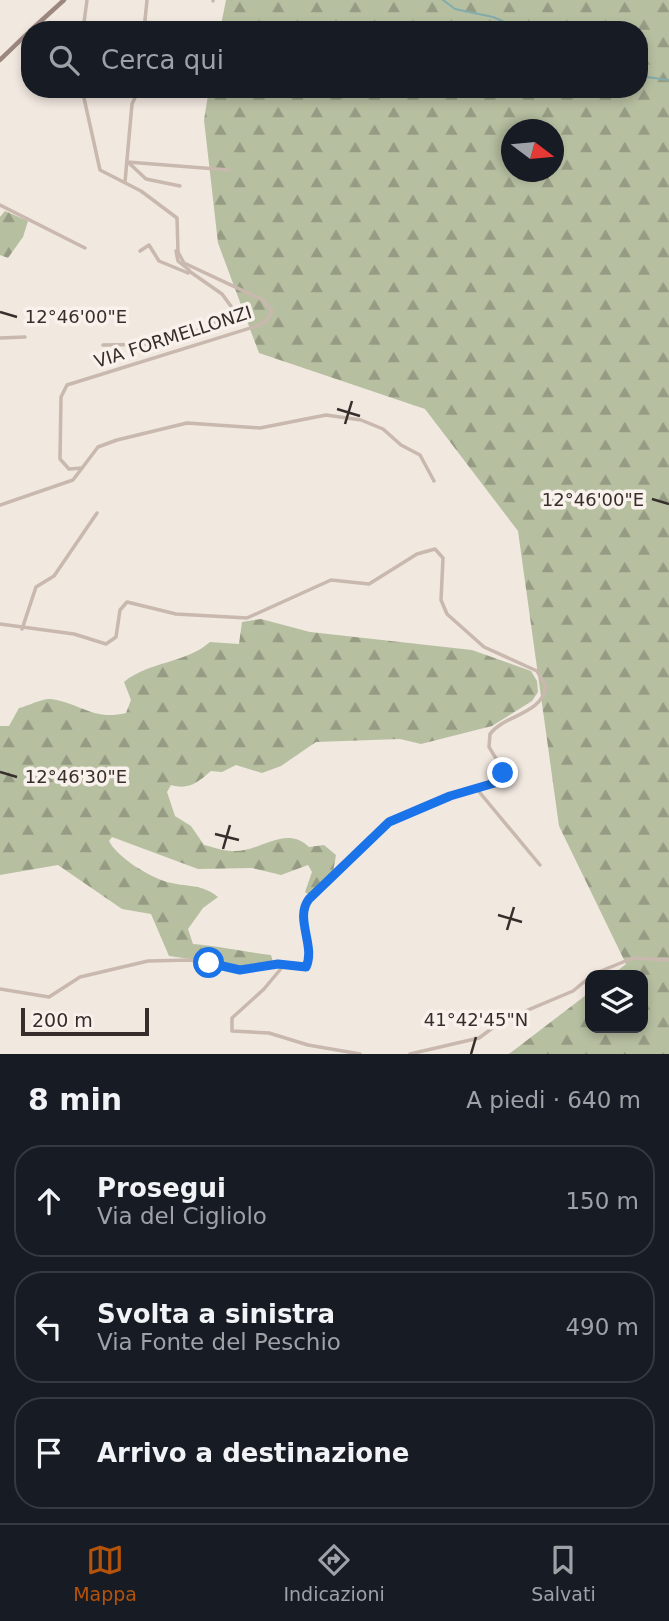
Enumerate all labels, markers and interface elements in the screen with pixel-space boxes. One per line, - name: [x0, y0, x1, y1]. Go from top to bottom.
- search box: [21, 21, 648, 98]
- icon: search: [45, 41, 83, 79]
- text: Cerca qui: [101, 45, 224, 75]
- north arrow: [501, 119, 564, 182]
- street label: VIA FORMELLONZI: [91, 301, 254, 372]
- text: 12°46'00"E: [25, 306, 127, 327]
- text: 12°46'00"E: [542, 489, 644, 510]
- route end: [487, 757, 518, 788]
- text: 12°46'30"E: [25, 766, 127, 787]
- route start: [193, 947, 224, 978]
- map controls: [585, 970, 648, 1033]
- button: layers: [585, 970, 648, 1033]
- scale bar: [21, 1005, 149, 1037]
- text: 200 m: [32, 1009, 93, 1031]
- text: 41°42'45"N: [424, 1009, 528, 1030]
- text: 8 min: [28, 1082, 122, 1117]
- text: A piedi · 640 m: [466, 1087, 641, 1113]
- text: Prosegui: [97, 1173, 226, 1203]
- icon: ahead: [30, 1182, 68, 1220]
- text: 150 m: [565, 1188, 639, 1214]
- text: Via del Cigliolo: [97, 1203, 267, 1229]
- text: Svolta a sinistra: [97, 1299, 335, 1329]
- icon: left: [30, 1308, 68, 1346]
- text: 490 m: [565, 1314, 639, 1340]
- text: Via Fonte del Peschio: [97, 1329, 341, 1355]
- icon: arrive: [30, 1434, 68, 1472]
- text: Arrivo a destinazione: [97, 1438, 409, 1468]
- tab: Mappa: [73, 1541, 137, 1605]
- tab: Indicazioni: [283, 1541, 385, 1605]
- tab: Salvati: [531, 1541, 596, 1605]

